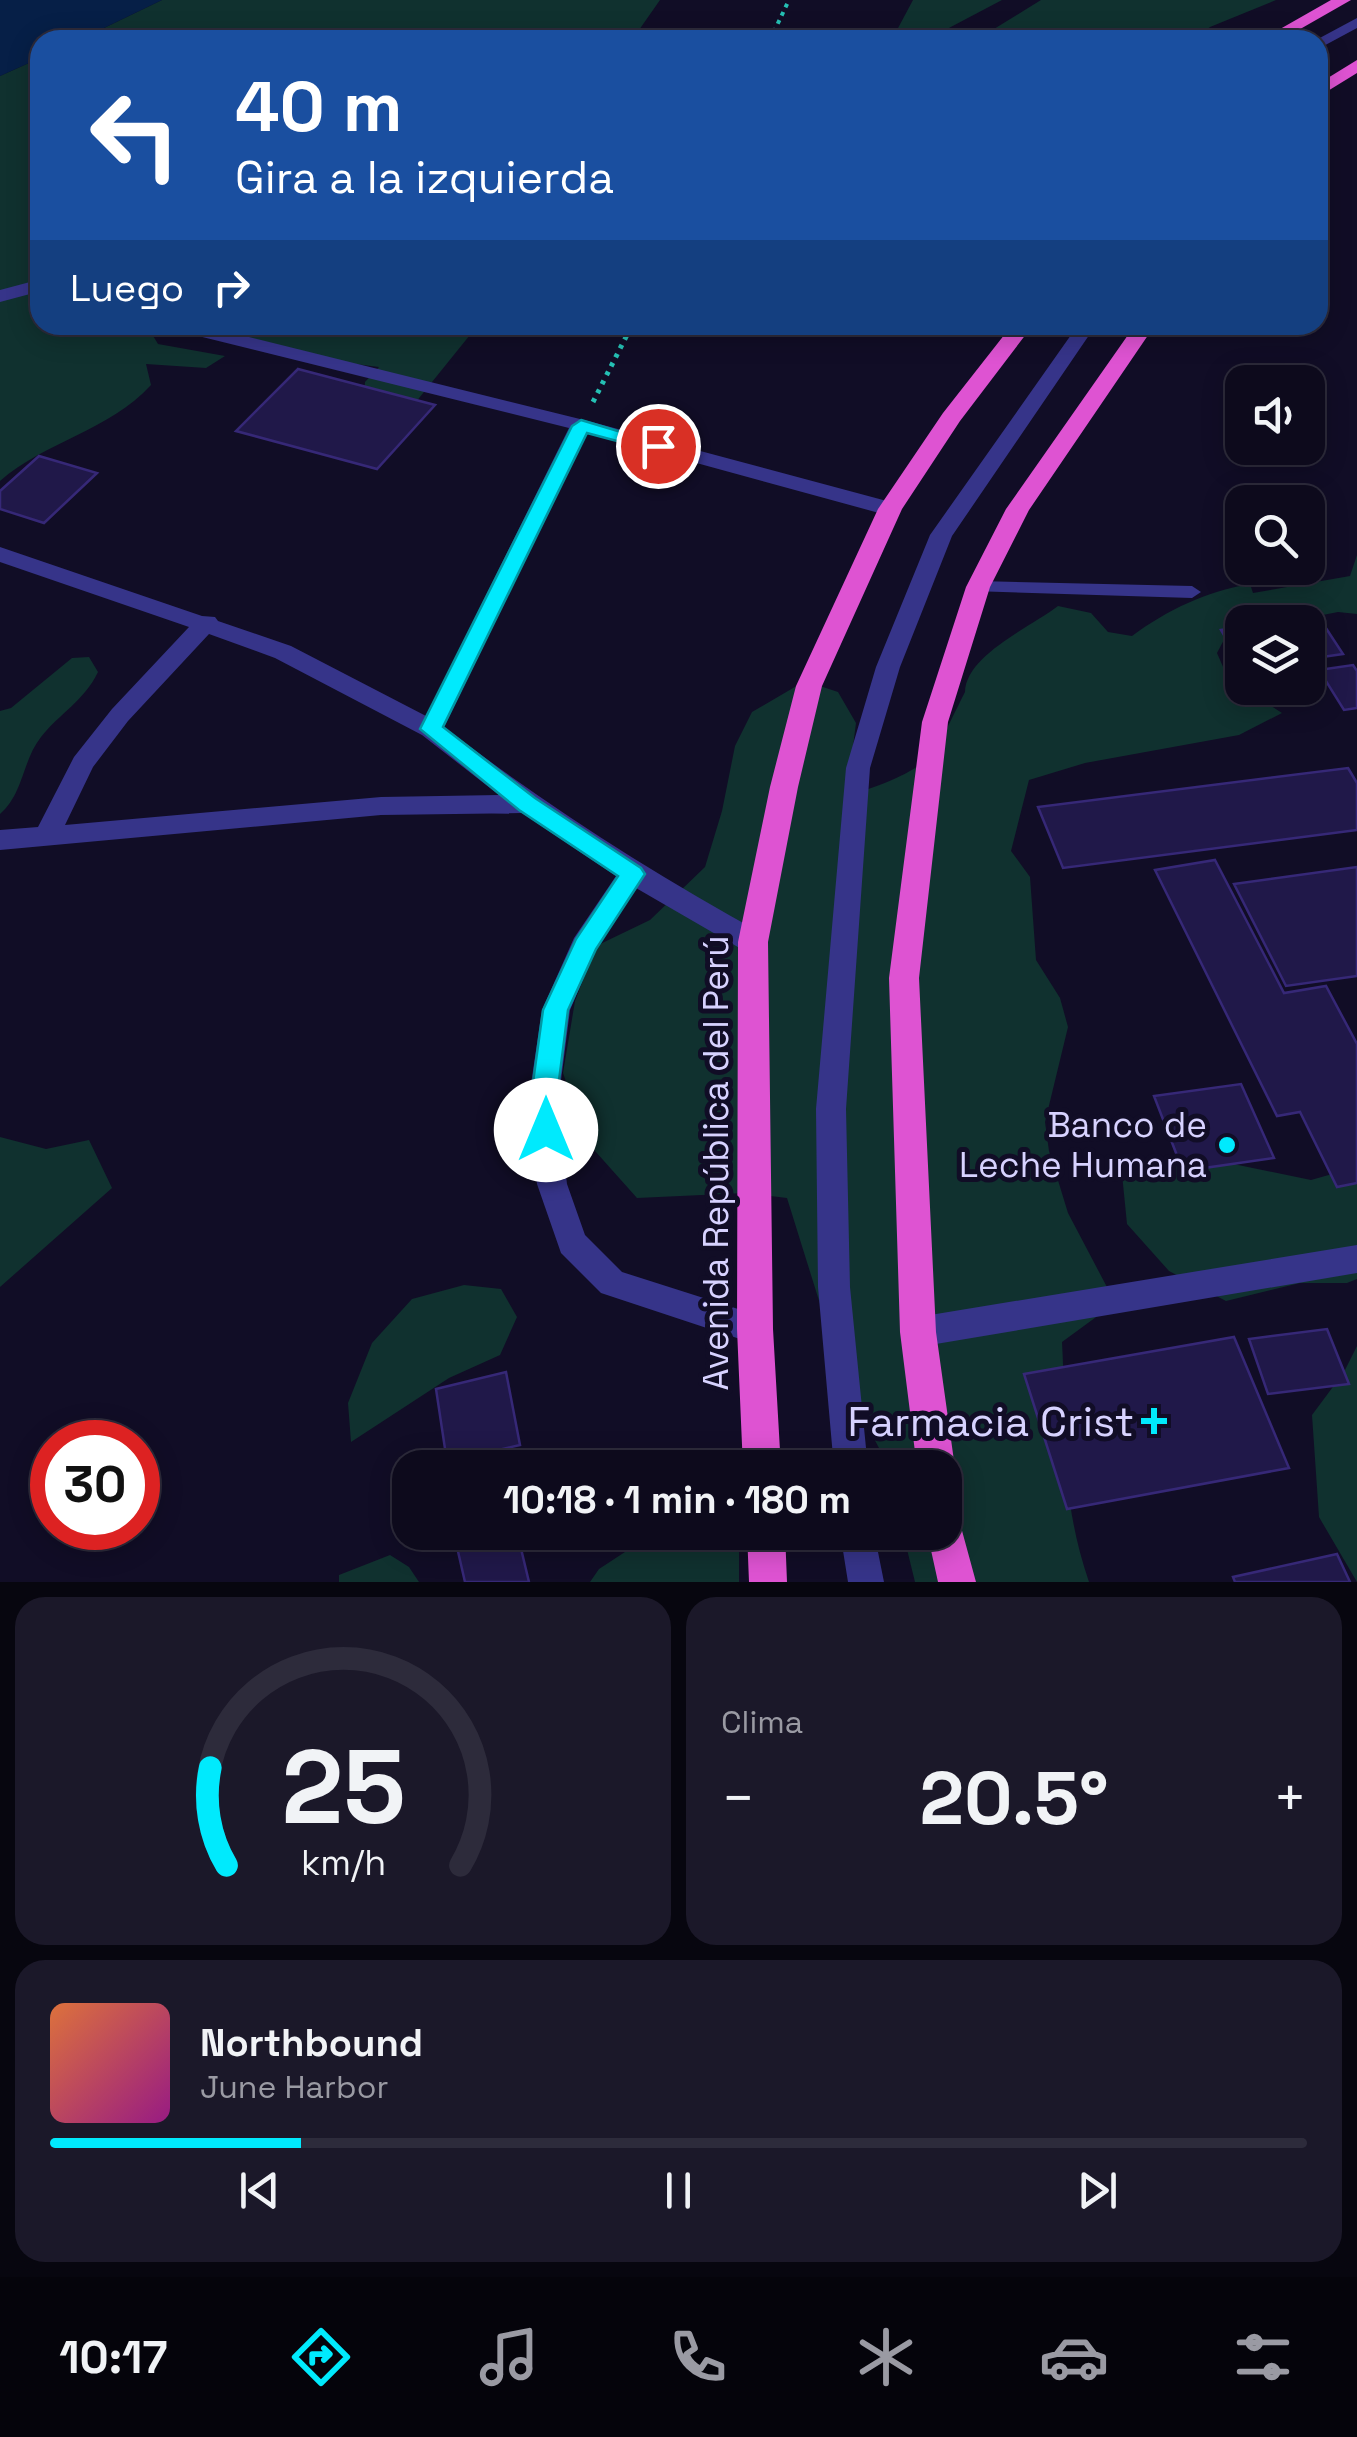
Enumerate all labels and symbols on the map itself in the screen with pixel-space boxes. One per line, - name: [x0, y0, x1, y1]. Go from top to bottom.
- pin: [616, 404, 701, 489]
- street label: Avenida República del Perú: [694, 935, 738, 1391]
- position arrow: [494, 1078, 598, 1182]
- place label: Banco de Leche Humana: [959, 1103, 1207, 1187]
- marker: Banco de Leche Humana: [1216, 1134, 1238, 1156]
- place label: Farmacia Crist: [848, 1395, 1134, 1448]
- marker: Farmacia Crist: [1143, 1410, 1165, 1432]
- speed limit sign: 30: [30, 1420, 160, 1550]

